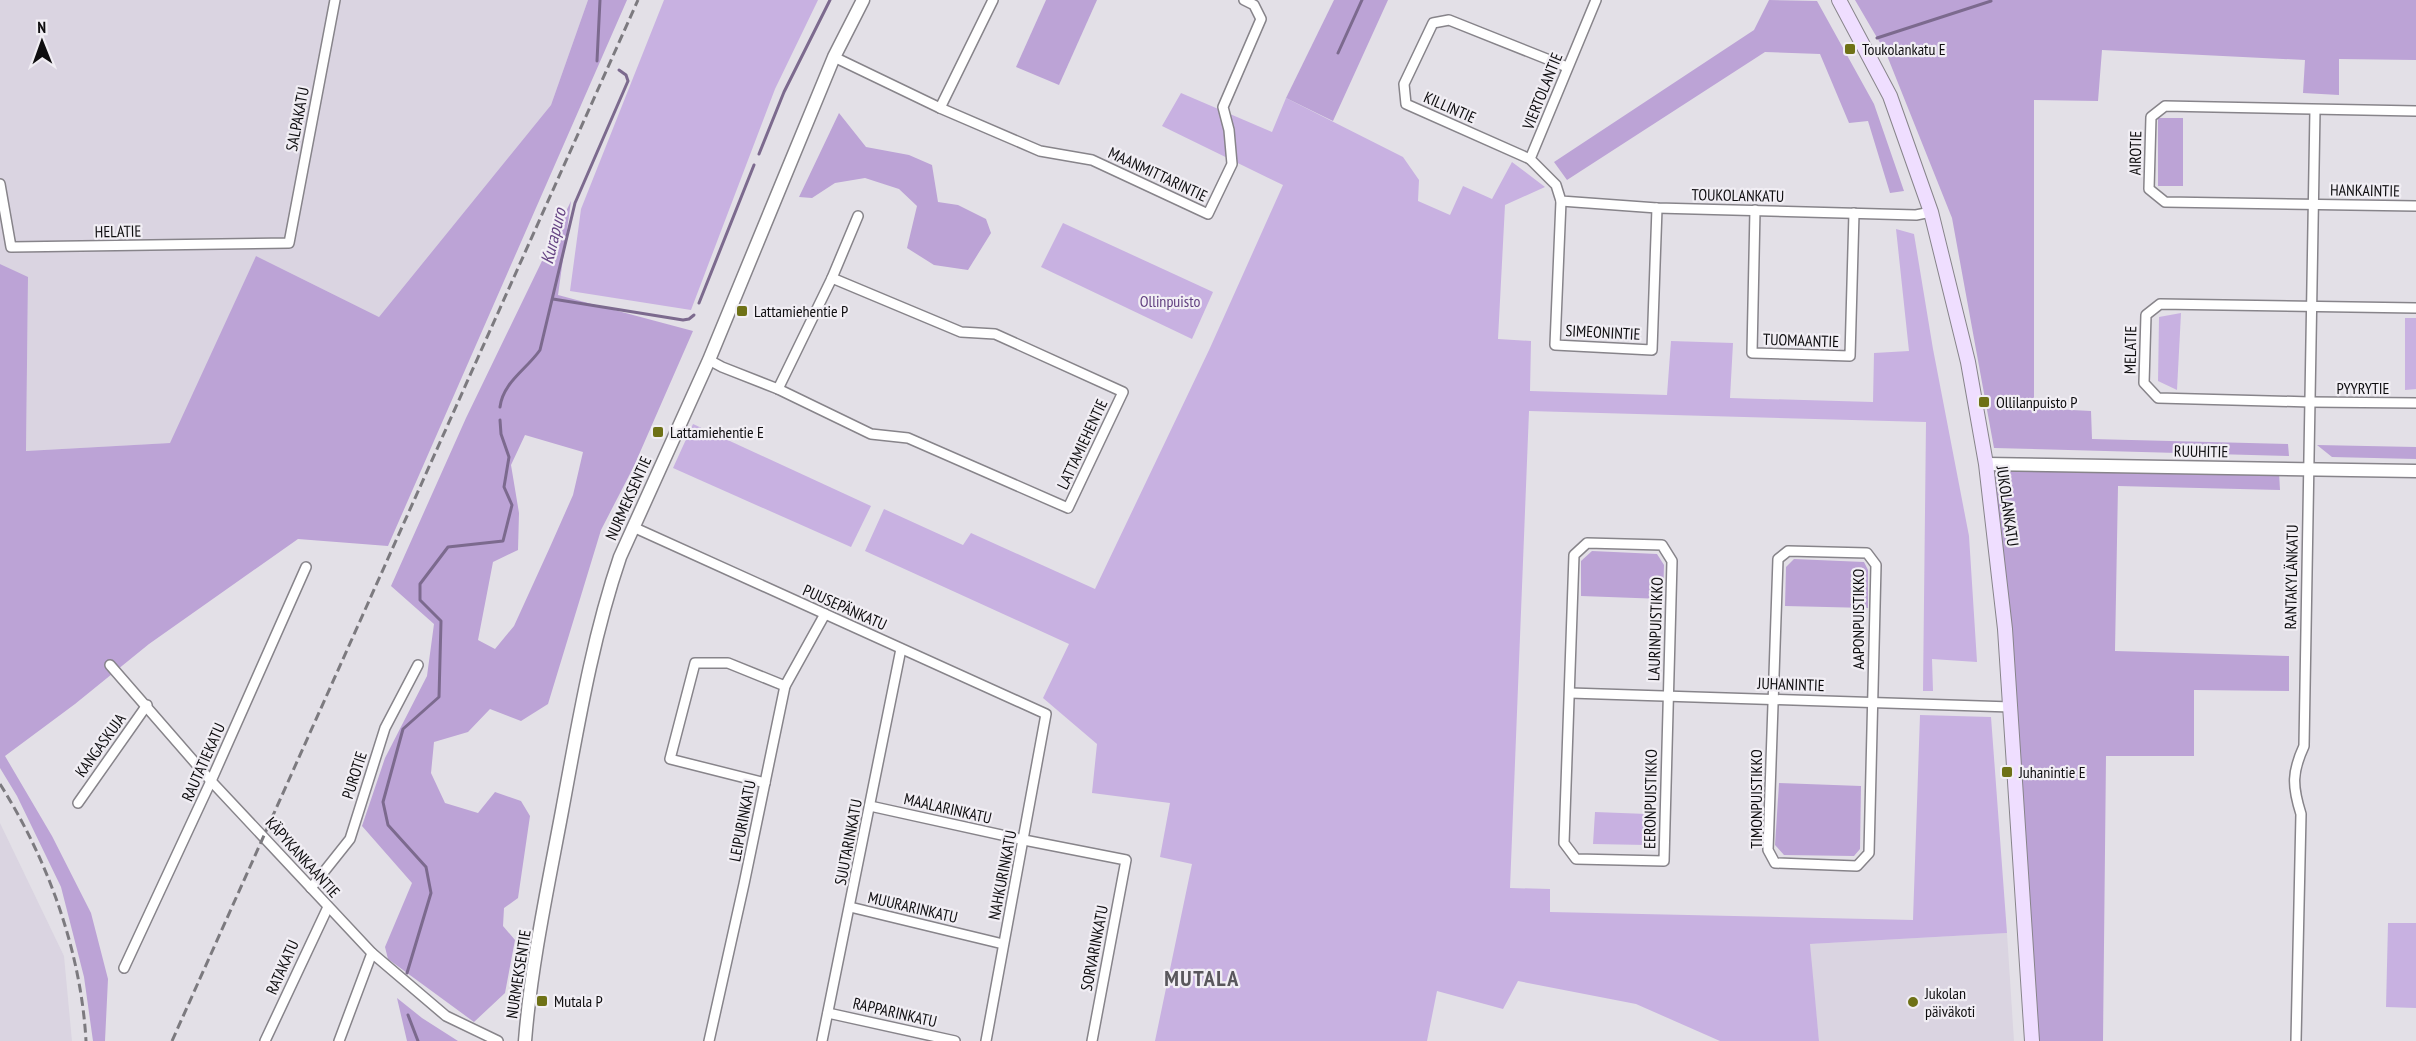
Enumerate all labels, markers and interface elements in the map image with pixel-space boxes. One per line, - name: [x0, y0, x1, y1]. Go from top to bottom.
- north arrow: [12, 12, 72, 72]
- text: N: [37, 17, 46, 37]
- place label: Toukolankatu E: [1862, 39, 1946, 59]
- marker: Toukolankatu E: [1843, 42, 1857, 56]
- street label: VIERTOLANTIE: [1517, 50, 1566, 133]
- street label: SALPAKATU: [281, 85, 313, 153]
- street label: KILLINTIE: [1421, 87, 1479, 127]
- street label: AIROTIE: [2125, 130, 2145, 175]
- street label: MAANMITTARINTIE: [1105, 142, 1211, 206]
- street label: HANKAINTIE: [2330, 179, 2400, 201]
- street label: TOUKOLANKATU: [1692, 184, 1784, 206]
- water label: Kurapuro: [535, 204, 571, 266]
- street label: HELATIE: [95, 221, 142, 241]
- park label: Ollinpuisto: [1140, 291, 1200, 311]
- place label: Lattamiehentie P: [754, 301, 848, 321]
- marker: Lattamiehentie P: [735, 304, 749, 318]
- street label: SIMEONINTIE: [1565, 320, 1641, 344]
- street label: MELATIE: [2120, 326, 2140, 374]
- street label: TUOMAANTIE: [1763, 329, 1839, 351]
- street label: PYYRYTIE: [2337, 378, 2390, 398]
- place label: Ollilanpuisto P: [1996, 392, 2077, 412]
- marker: Ollilanpuisto P: [1977, 395, 1991, 409]
- street label: LATTAMIEHENTIE: [1052, 396, 1112, 492]
- place label: Lattamiehentie E: [670, 422, 764, 442]
- marker: Lattamiehentie E: [651, 425, 665, 439]
- street label: RUUHITIE: [2174, 441, 2229, 461]
- street label: NURMEKSENTIE: [601, 453, 655, 543]
- street label: JUKOLANKATU: [1992, 463, 2024, 548]
- street label: RANTAKYLÄNKATU: [2280, 524, 2302, 630]
- street label: AAPONPUISTIKKO: [1848, 568, 1868, 669]
- street label: LAURINPUISTIKKO: [1643, 577, 1667, 681]
- street label: PUUSEPÄNKATU: [800, 580, 890, 634]
- street label: JUHANINTIE: [1756, 673, 1825, 695]
- street label: KANGASKUJA: [70, 709, 130, 781]
- street label: RAUTATIEKATU: [177, 720, 229, 804]
- street label: PUROTIE: [337, 749, 371, 801]
- street label: EERONPUISTIKKO: [1639, 749, 1661, 849]
- street label: TIMONPUISTIKKO: [1746, 749, 1766, 849]
- place label: Juhanintie E: [2018, 762, 2086, 782]
- marker: Juhanintie E: [2000, 765, 2014, 779]
- street label: LEIPURINKATU: [724, 779, 760, 863]
- street label: MAALARINKATU: [902, 788, 994, 828]
- street label: SUUTARINKATU: [830, 797, 866, 887]
- street label: KÄPYKANKAANTIE: [261, 812, 345, 902]
- street label: NAHKURINKATU: [984, 829, 1020, 921]
- street label: MUURARINKATU: [866, 887, 960, 927]
- street label: SORVARINKATU: [1076, 904, 1112, 992]
- street label: NURMEKSENTIE: [501, 928, 535, 1020]
- street label: RATAKATU: [261, 937, 303, 997]
- district label: MUTALA: [1164, 964, 1240, 992]
- place label: Jukolan päiväkoti: [1924, 983, 1975, 1021]
- place label: Mutala P: [554, 991, 603, 1011]
- street label: RAPPARINKATU: [851, 993, 939, 1031]
- marker: Mutala P: [535, 994, 549, 1008]
- marker: Jukolan päiväkoti: [1906, 995, 1920, 1009]

